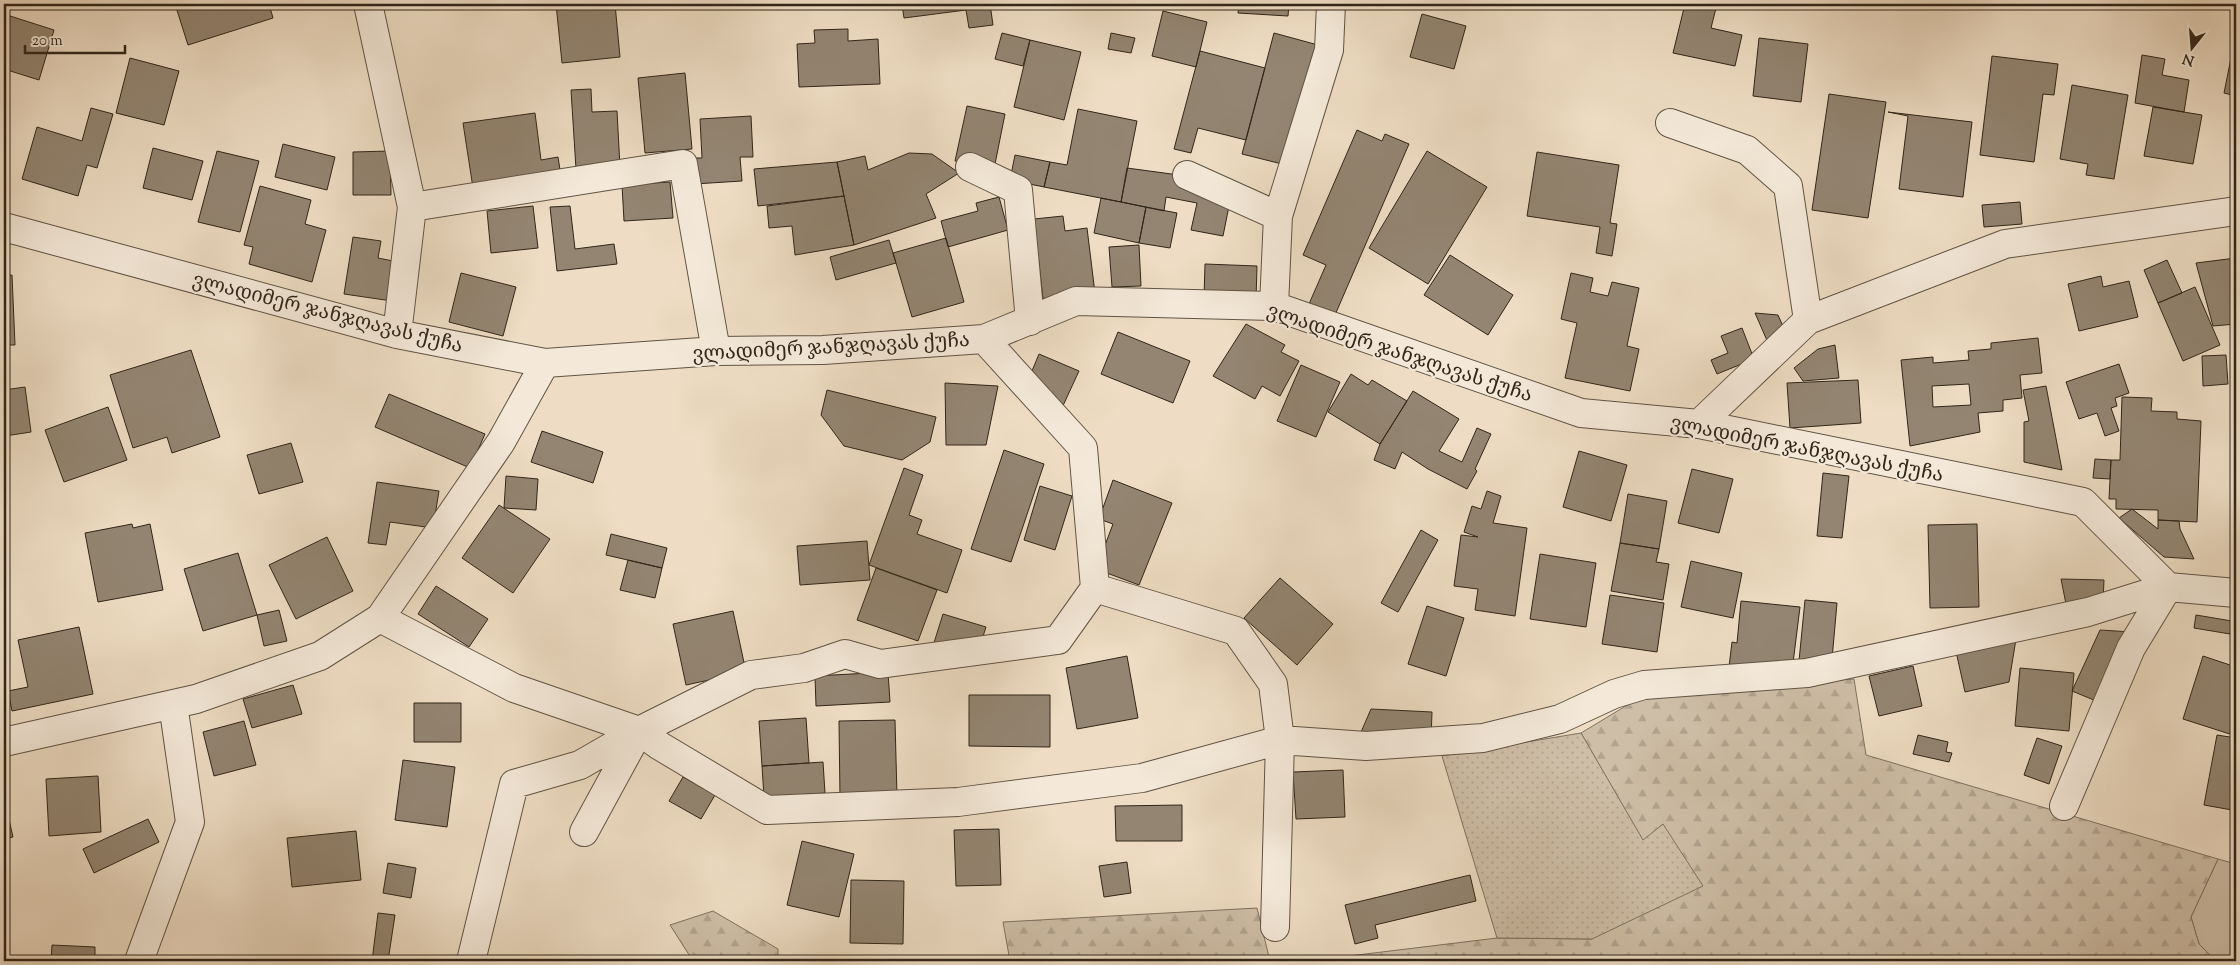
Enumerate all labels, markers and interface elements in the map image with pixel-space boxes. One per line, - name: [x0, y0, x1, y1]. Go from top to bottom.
- scale bar: [25, 22, 125, 54]
- north arrow: [2168, 22, 2218, 72]
- text: 20 m: [32, 31, 63, 52]
- text: N: [2181, 47, 2197, 70]
- street label: ვლადიმერ ჯანჯღავას ქუჩა: [189, 267, 466, 362]
- street label: ვლადიმერ ჯანჯღავას ქუჩა: [1263, 298, 1536, 411]
- street label: ვლადიმერ ჯანჯღავას ქუჩა: [692, 327, 971, 370]
- street label: ვლადიმერ ჯანჯღავას ქუჩა: [1667, 410, 1946, 491]

